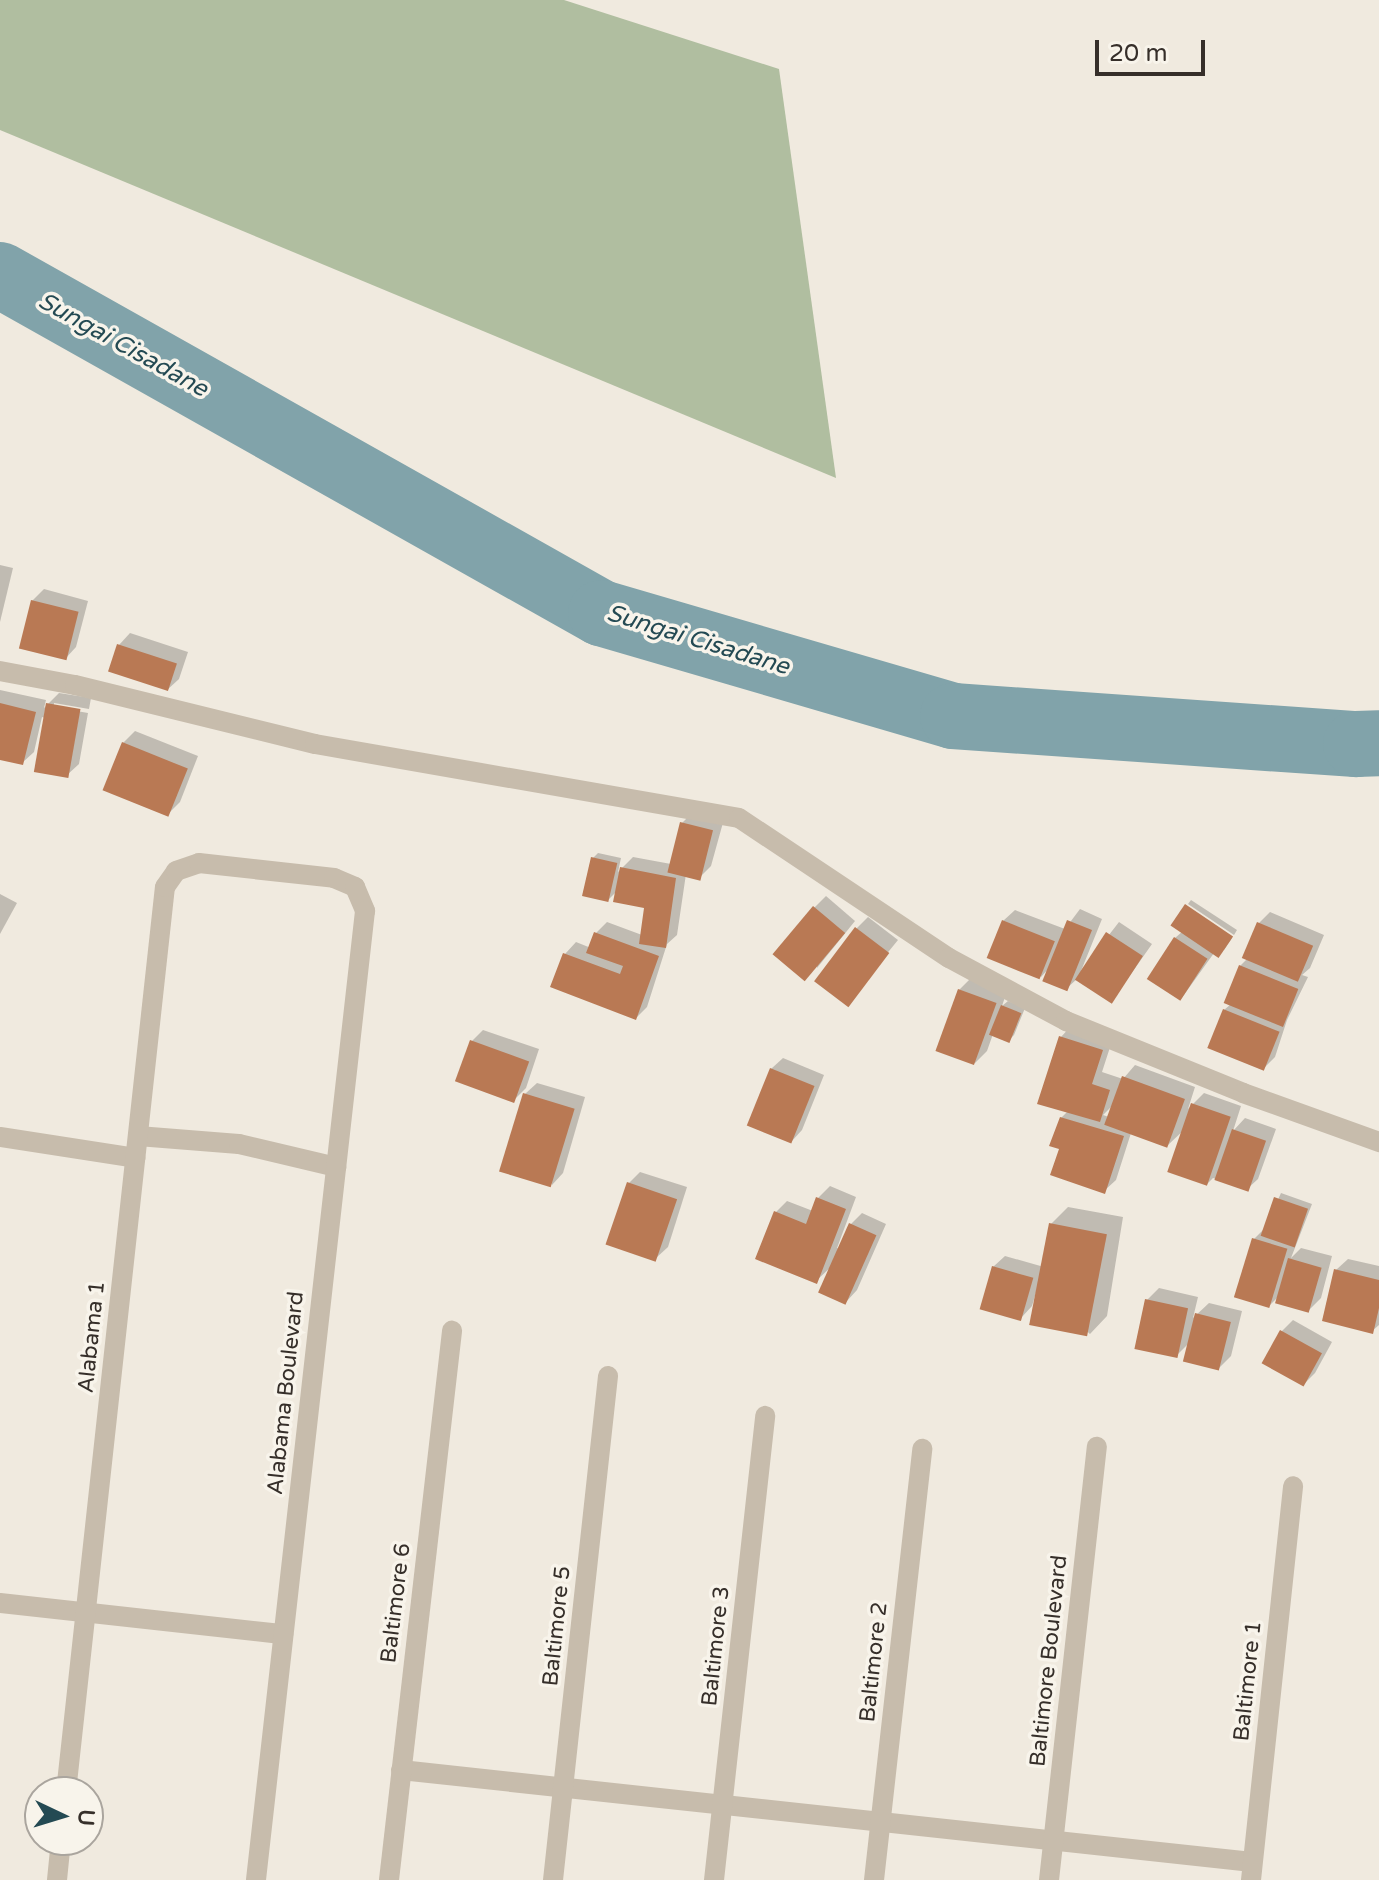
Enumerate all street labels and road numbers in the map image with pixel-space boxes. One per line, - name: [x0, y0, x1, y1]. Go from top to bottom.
- street label: Alabama 1: [73, 1280, 111, 1394]
- street label: Alabama Boulevard: [262, 1290, 310, 1496]
- street label: Baltimore 6: [376, 1542, 416, 1664]
- street label: Baltimore Boulevard: [1025, 1554, 1073, 1768]
- street label: Baltimore 5: [538, 1565, 576, 1687]
- street label: Baltimore 3: [697, 1585, 735, 1707]
- street label: Baltimore 2: [855, 1601, 893, 1723]
- street label: Baltimore 1: [1229, 1620, 1267, 1742]

